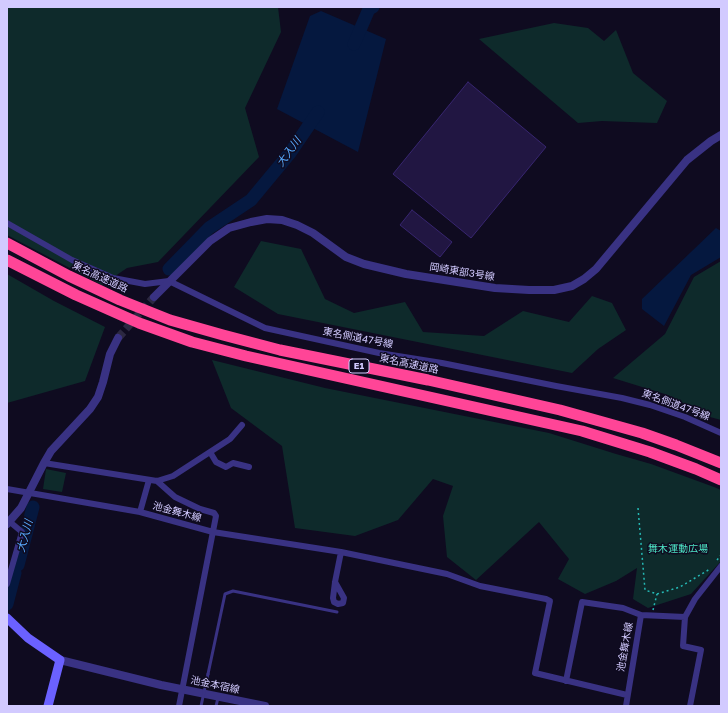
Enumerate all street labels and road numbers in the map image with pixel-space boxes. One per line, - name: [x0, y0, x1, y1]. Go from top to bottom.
- street label: 東名高速道路: [70, 259, 130, 295]
- street label: 岡崎東部3号線: [429, 261, 495, 283]
- street label: 東名側道47号線: [322, 325, 394, 351]
- street label: 東名高速道路: [378, 352, 440, 376]
- road number: E1: [349, 359, 369, 373]
- street label: 東名側道47号線: [640, 387, 712, 423]
- street label: 池金舞木線: [151, 500, 203, 524]
- street label: 池金舞木線: [615, 621, 635, 673]
- street label: 池金本宿線: [189, 674, 241, 696]

